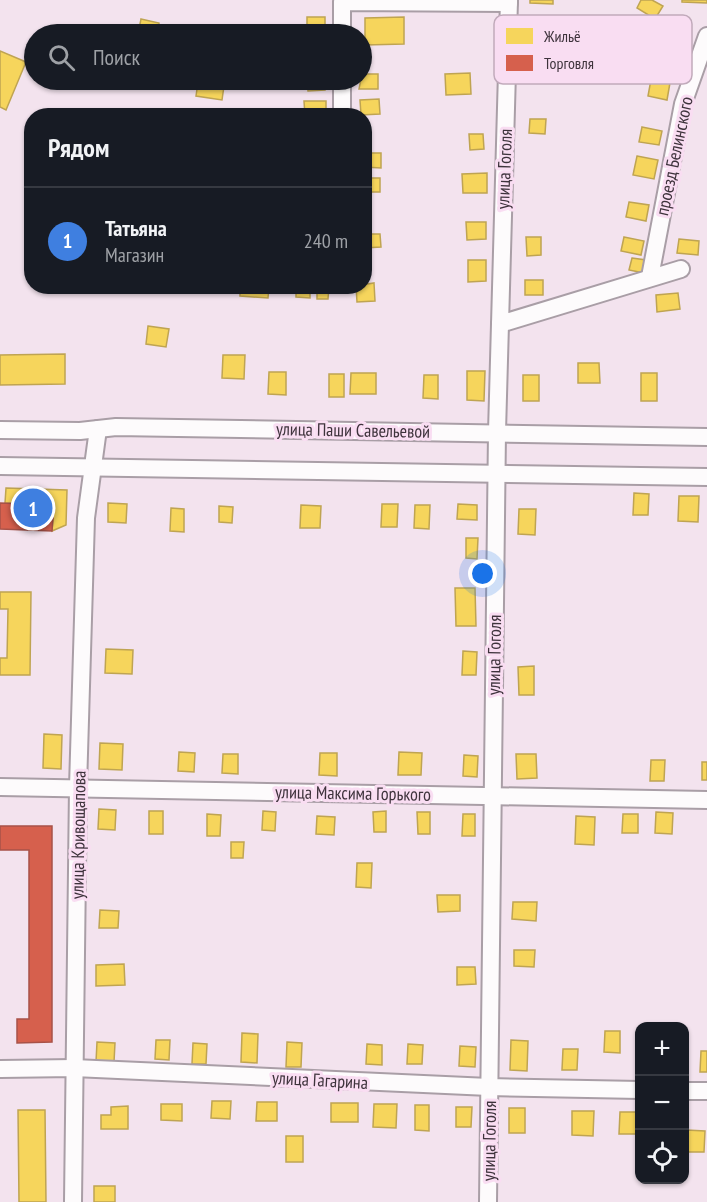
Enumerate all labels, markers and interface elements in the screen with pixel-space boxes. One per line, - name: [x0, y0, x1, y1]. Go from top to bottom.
- legend: [494, 15, 692, 84]
- search box: [24, 24, 372, 90]
- text: Жильё: [543, 26, 581, 46]
- icon: search: [45, 41, 78, 74]
- text: Поиск: [93, 43, 140, 71]
- text: Торговля: [544, 53, 594, 73]
- street label: проезд Белинского: [650, 94, 698, 218]
- street label: улица Гоголя: [491, 128, 517, 210]
- text: Рядом: [48, 131, 109, 164]
- text: Татьяна: [105, 214, 167, 242]
- text: 1: [63, 228, 72, 254]
- text: 240 m: [304, 228, 348, 254]
- text: Магазин: [105, 242, 164, 268]
- street label: улица Паши Савельевой: [276, 417, 430, 443]
- pin: 1: [14, 486, 52, 530]
- your location: [468, 559, 497, 588]
- street label: улица Гоголя: [482, 615, 506, 695]
- street label: улица Кривощапова: [65, 771, 91, 899]
- street label: улица Максима Горького: [275, 780, 431, 806]
- map controls: [635, 1022, 689, 1184]
- button: +: [635, 1022, 689, 1076]
- street label: улица Гагарина: [271, 1066, 369, 1094]
- button: −: [635, 1076, 689, 1130]
- street label: улица Гоголя: [477, 1101, 501, 1181]
- button: locate: [635, 1130, 689, 1184]

